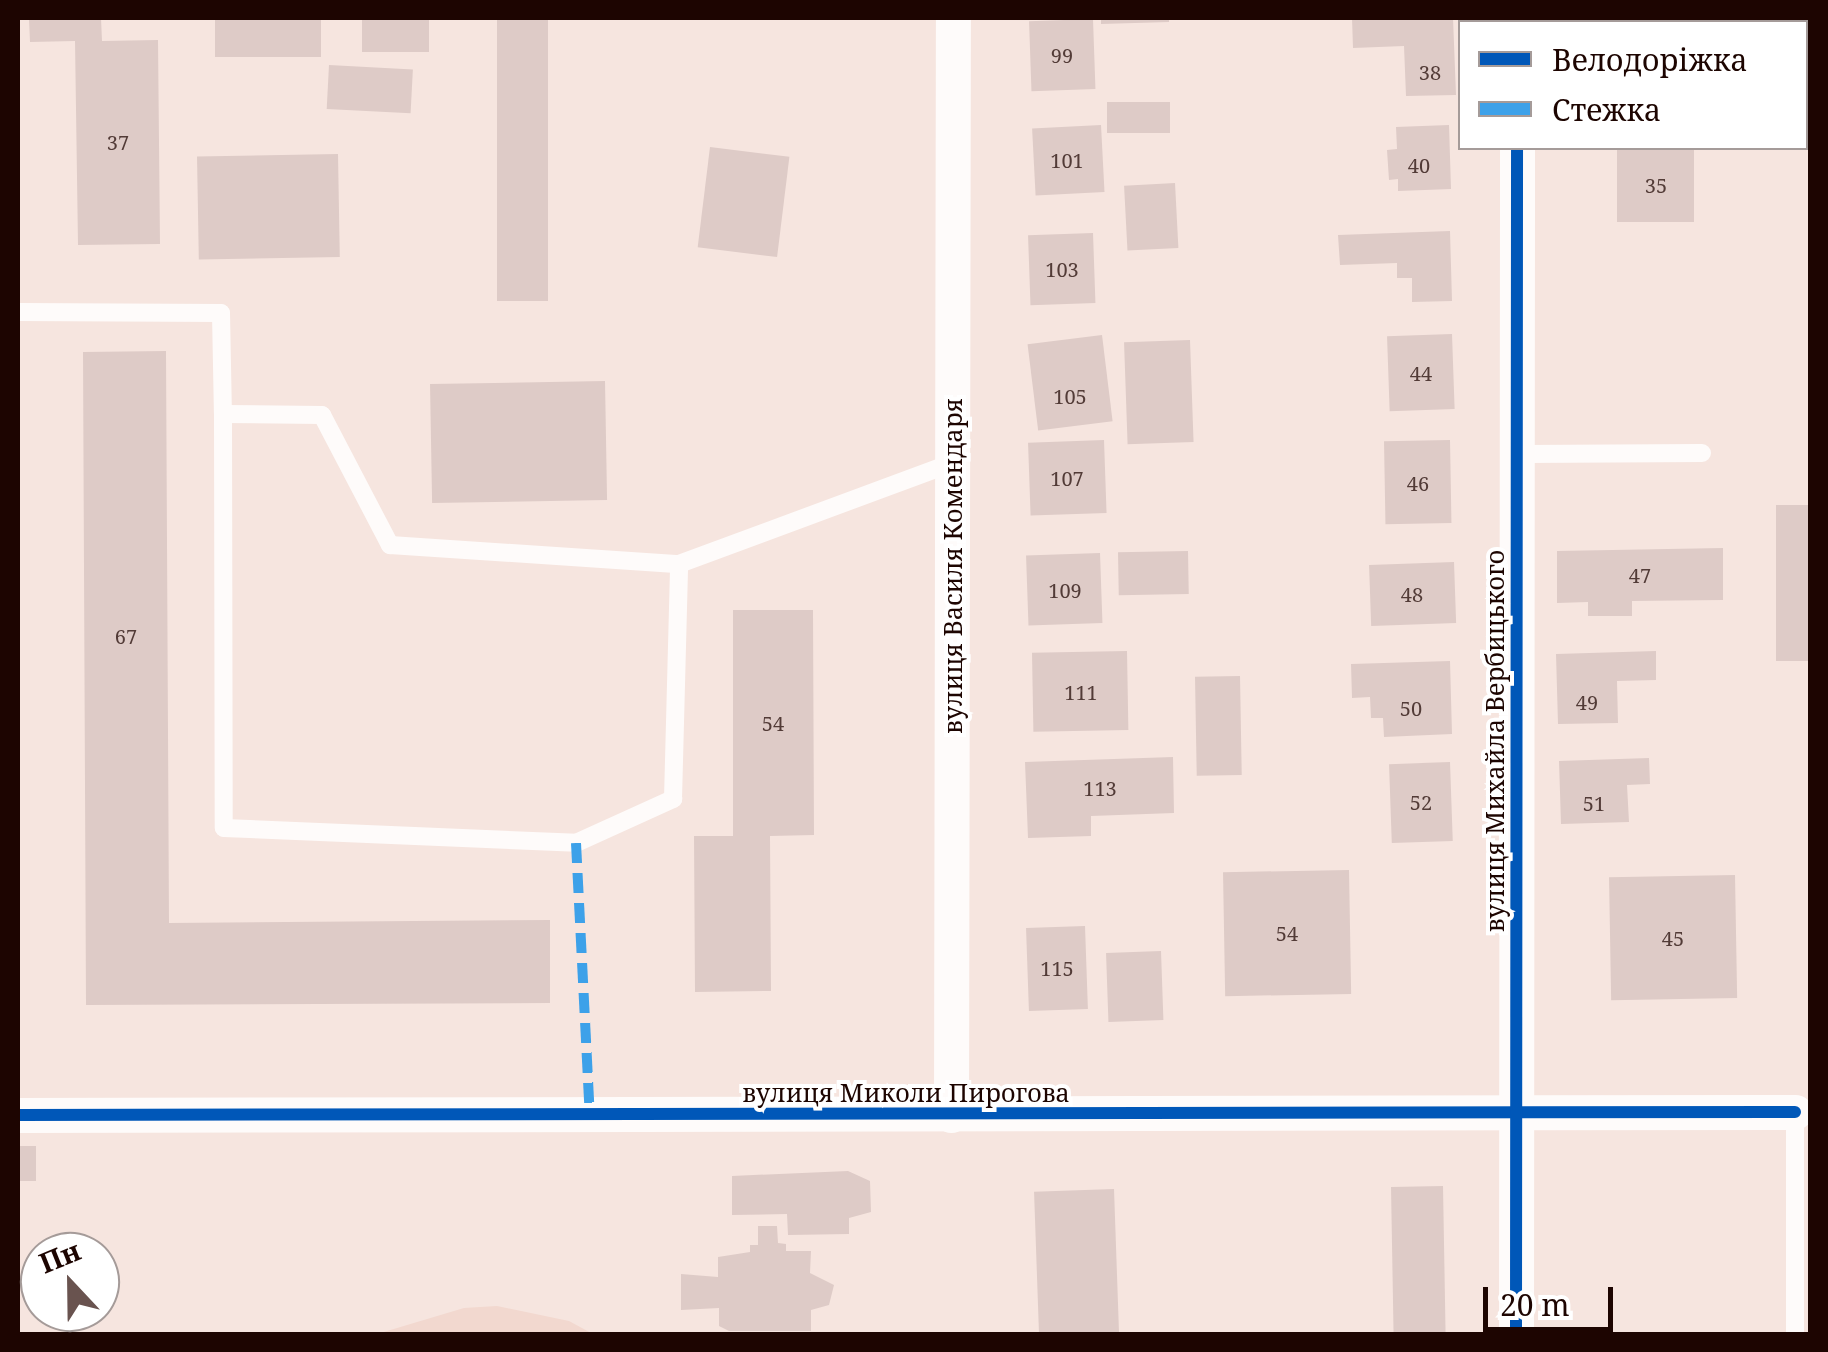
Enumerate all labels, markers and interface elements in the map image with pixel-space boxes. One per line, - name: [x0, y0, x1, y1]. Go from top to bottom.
- legend: [1458, 20, 1808, 150]
- text: Велодоріжка: [1552, 39, 1748, 80]
- house number: 99: [1051, 43, 1073, 67]
- house number: 38: [1419, 60, 1441, 84]
- text: Стежка: [1552, 89, 1661, 130]
- house number: 37: [107, 130, 129, 154]
- house number: 101: [1050, 148, 1084, 172]
- house number: 40: [1408, 153, 1430, 177]
- house number: 35: [1645, 173, 1667, 197]
- house number: 103: [1045, 257, 1079, 281]
- house number: 44: [1410, 361, 1432, 385]
- house number: 105: [1053, 384, 1087, 408]
- street label: вулиця Василя Комендаря: [937, 398, 967, 734]
- house number: 107: [1050, 466, 1084, 490]
- house number: 46: [1407, 471, 1429, 495]
- street label: вулиця Михайла Вербицького: [1479, 550, 1509, 932]
- house number: 47: [1629, 563, 1651, 587]
- house number: 109: [1048, 578, 1082, 602]
- house number: 48: [1401, 582, 1423, 606]
- house number: 67: [115, 624, 137, 648]
- house number: 111: [1064, 680, 1098, 704]
- house number: 49: [1576, 690, 1598, 714]
- house number: 50: [1400, 696, 1422, 720]
- house number: 54: [762, 711, 784, 735]
- house number: 113: [1083, 776, 1117, 800]
- house number: 52: [1410, 790, 1432, 814]
- house number: 51: [1583, 791, 1605, 815]
- house number: 54: [1276, 921, 1298, 945]
- house number: 45: [1662, 926, 1684, 950]
- house number: 115: [1040, 956, 1074, 980]
- street label: вулиця Миколи Пирогова: [742, 1077, 1070, 1107]
- text: Пн: [33, 1231, 86, 1281]
- north arrow: [20, 1232, 120, 1332]
- scale bar: [1488, 1267, 1618, 1329]
- text: 20 m: [1500, 1284, 1570, 1325]

